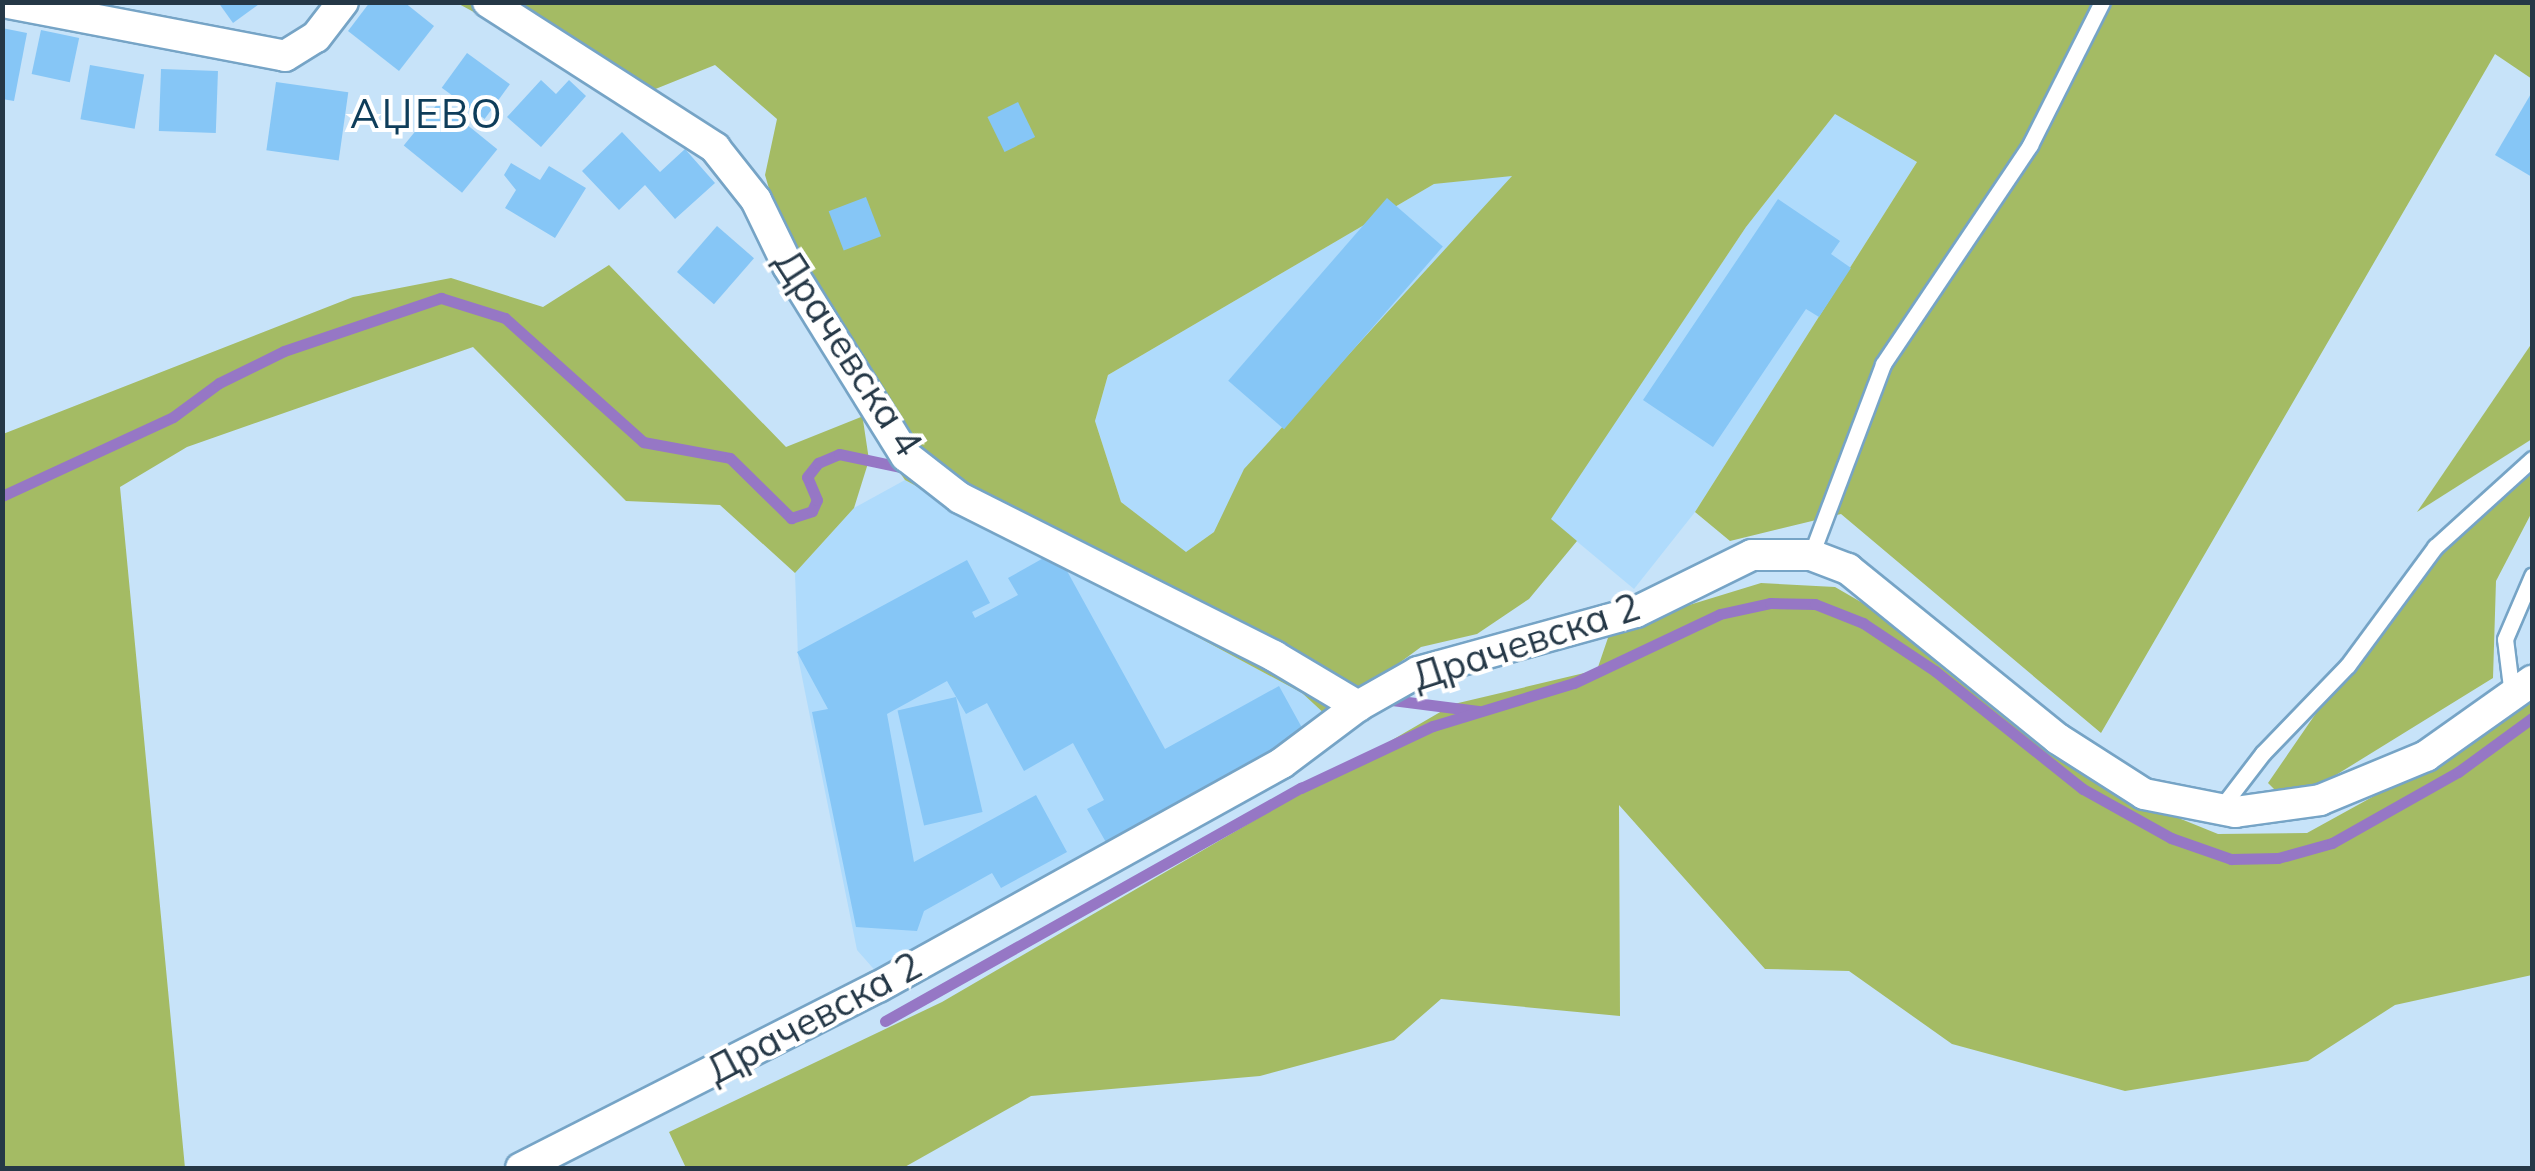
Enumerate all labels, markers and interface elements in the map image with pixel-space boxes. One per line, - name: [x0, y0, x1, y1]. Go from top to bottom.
- district label: АЏЕВО: [350, 89, 504, 137]
- street label: Драчевска 4: [765, 242, 931, 464]
- street label: Драчевска 2: [1407, 584, 1645, 700]
- street label: Драчевска 2: [699, 942, 929, 1094]

